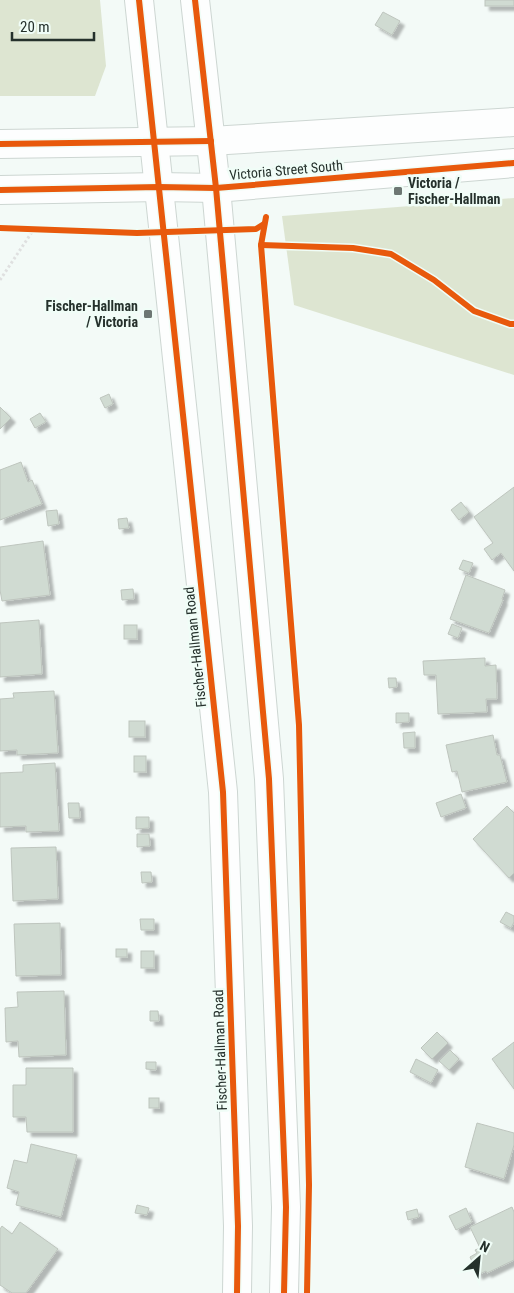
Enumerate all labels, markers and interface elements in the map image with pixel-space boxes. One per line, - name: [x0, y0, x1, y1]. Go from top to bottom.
- scale bar: [12, 10, 95, 42]
- text: 20 m: [20, 18, 50, 36]
- street label: Victoria Street South: [229, 157, 343, 183]
- place label: Victoria / Fischer-Hallman: [408, 175, 500, 207]
- marker: Victoria / Fischer-Hallman: [392, 185, 404, 197]
- place label: Fischer-Hallman / Victoria: [46, 298, 138, 330]
- marker: Fischer-Hallman / Victoria: [142, 308, 154, 320]
- street label: Fischer-Hallman Road: [181, 586, 209, 708]
- street label: Fischer-Hallman Road: [210, 989, 230, 1111]
- north arrow: [454, 1233, 504, 1283]
- text: N: [477, 1237, 492, 1255]

